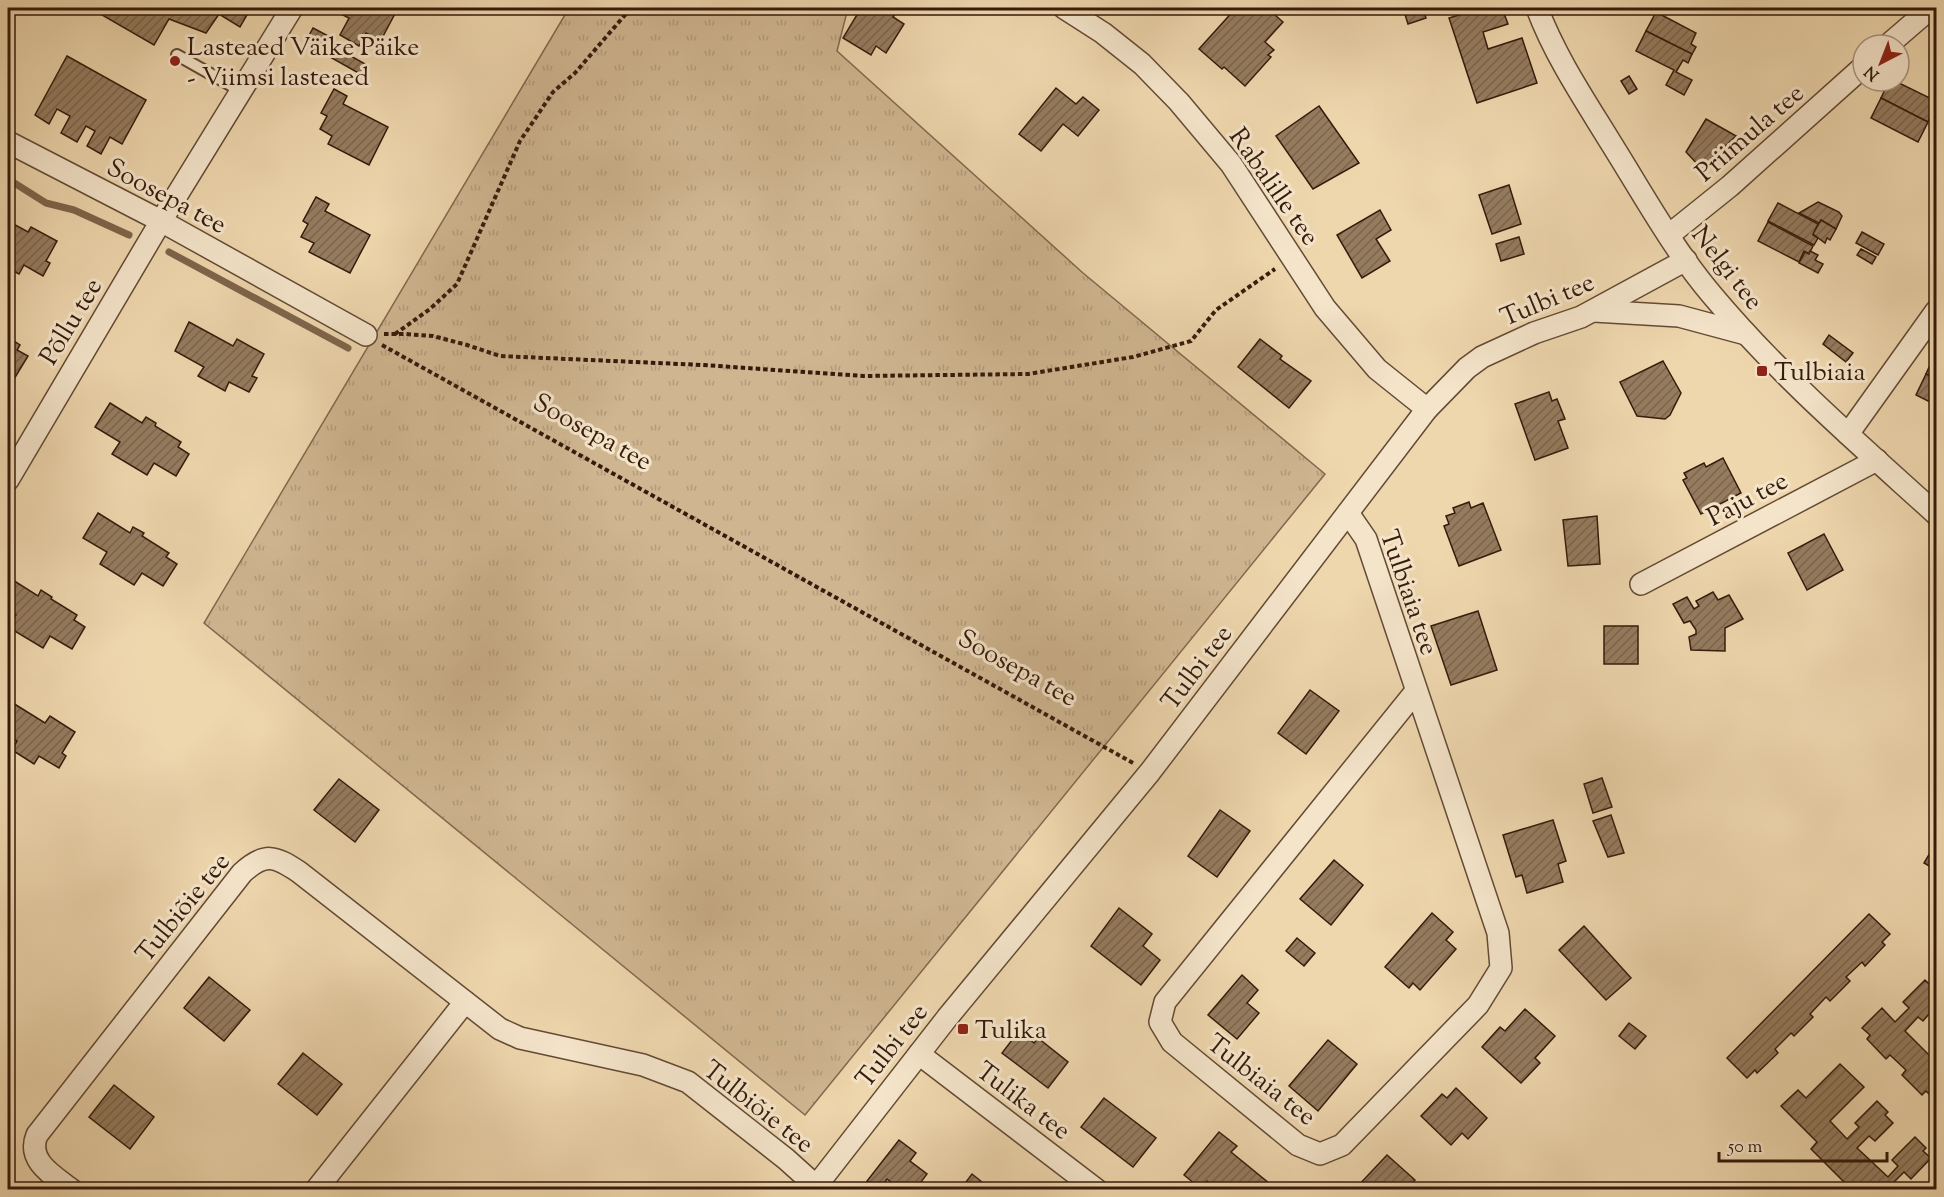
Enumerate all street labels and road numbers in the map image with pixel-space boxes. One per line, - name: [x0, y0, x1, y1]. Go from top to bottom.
- street label: Priimula tee: [1688, 76, 1813, 191]
- street label: Rabalille tee: [1219, 121, 1327, 254]
- street label: Soosepa tee: [99, 150, 232, 244]
- street label: Nelgi tee: [1681, 218, 1771, 319]
- street label: Tulbi tee: [1495, 265, 1601, 338]
- street label: Põllu tee: [32, 272, 113, 373]
- street label: Soosepa tee: [525, 385, 658, 481]
- street label: Paju tee: [1701, 463, 1795, 537]
- street label: Tulbiaia tee: [1369, 525, 1446, 660]
- street label: Tulbi tee: [1154, 618, 1242, 719]
- street label: Soosepa tee: [950, 621, 1083, 717]
- street label: Tulbiõie tee: [128, 846, 240, 972]
- street label: Tulbi tee: [848, 996, 938, 1097]
- street label: Tulbiaia tee: [1198, 1026, 1323, 1136]
- street label: Tulbiõie tee: [694, 1053, 821, 1163]
- street label: Tulika tee: [967, 1054, 1078, 1150]

